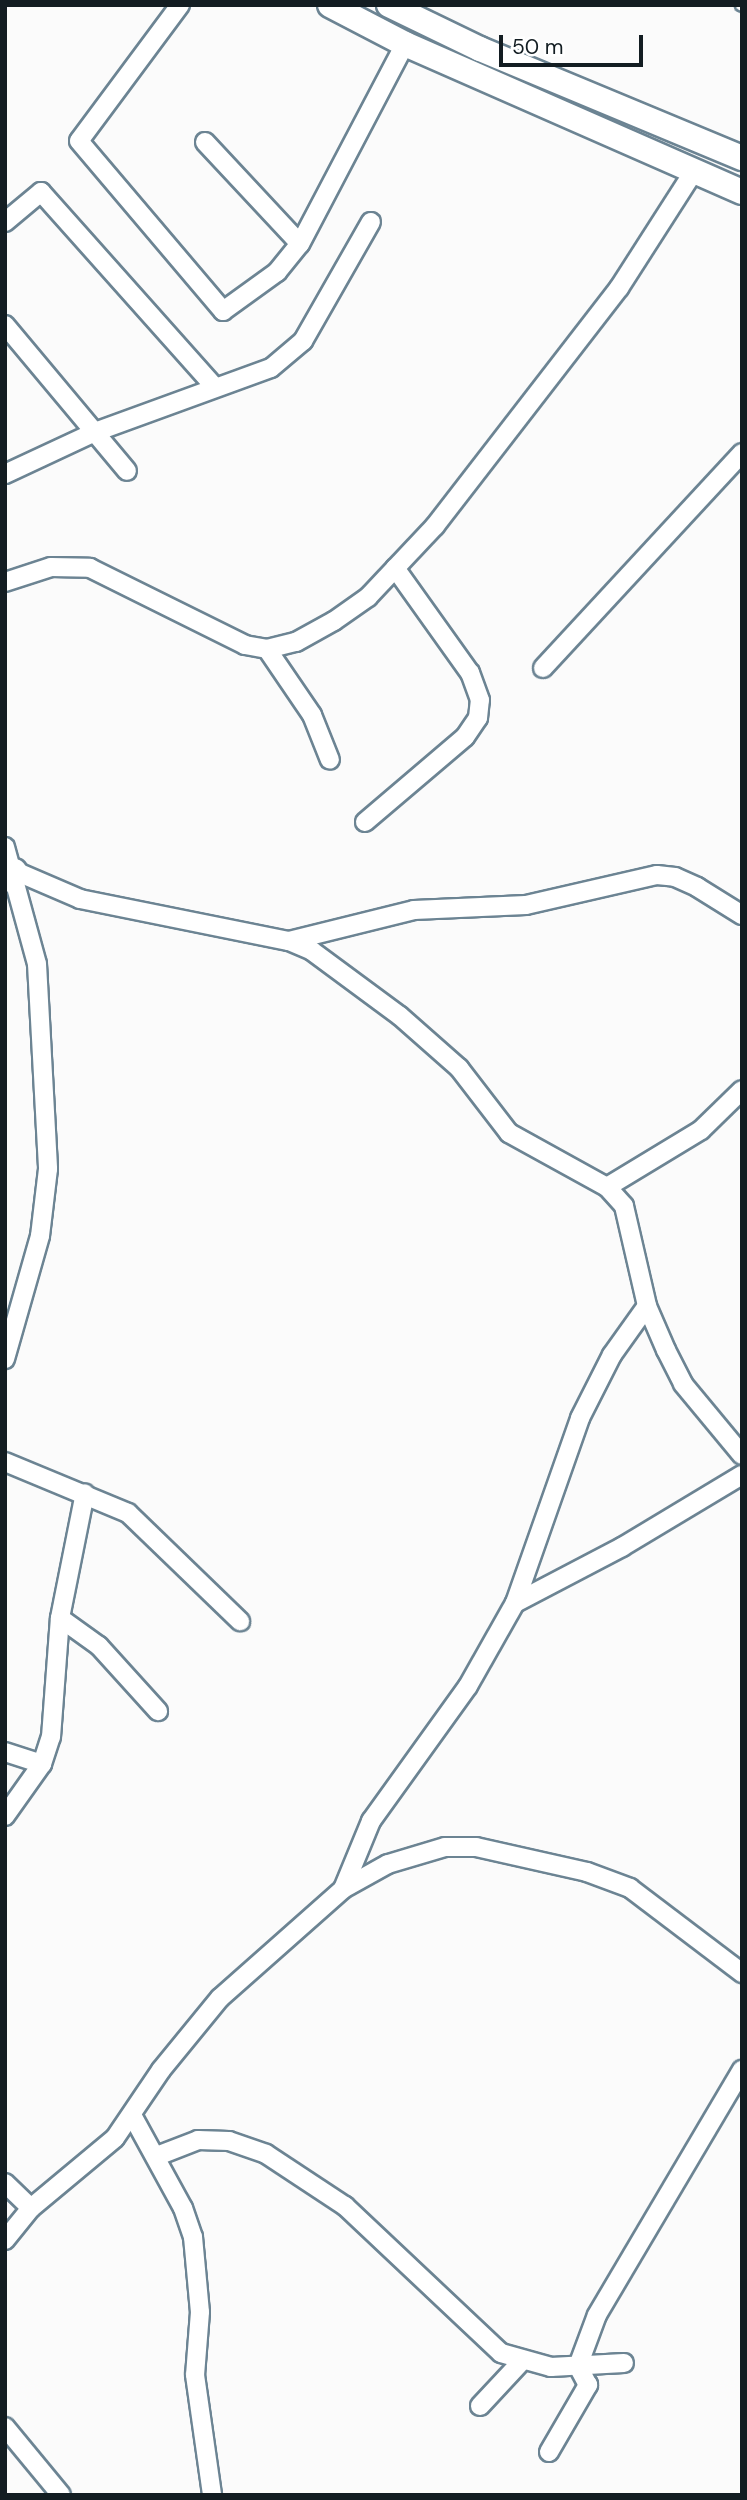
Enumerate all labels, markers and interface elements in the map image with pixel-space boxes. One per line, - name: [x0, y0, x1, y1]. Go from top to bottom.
- scale bar: [502, 21, 646, 65]
- text: 50 m: [512, 33, 563, 61]

